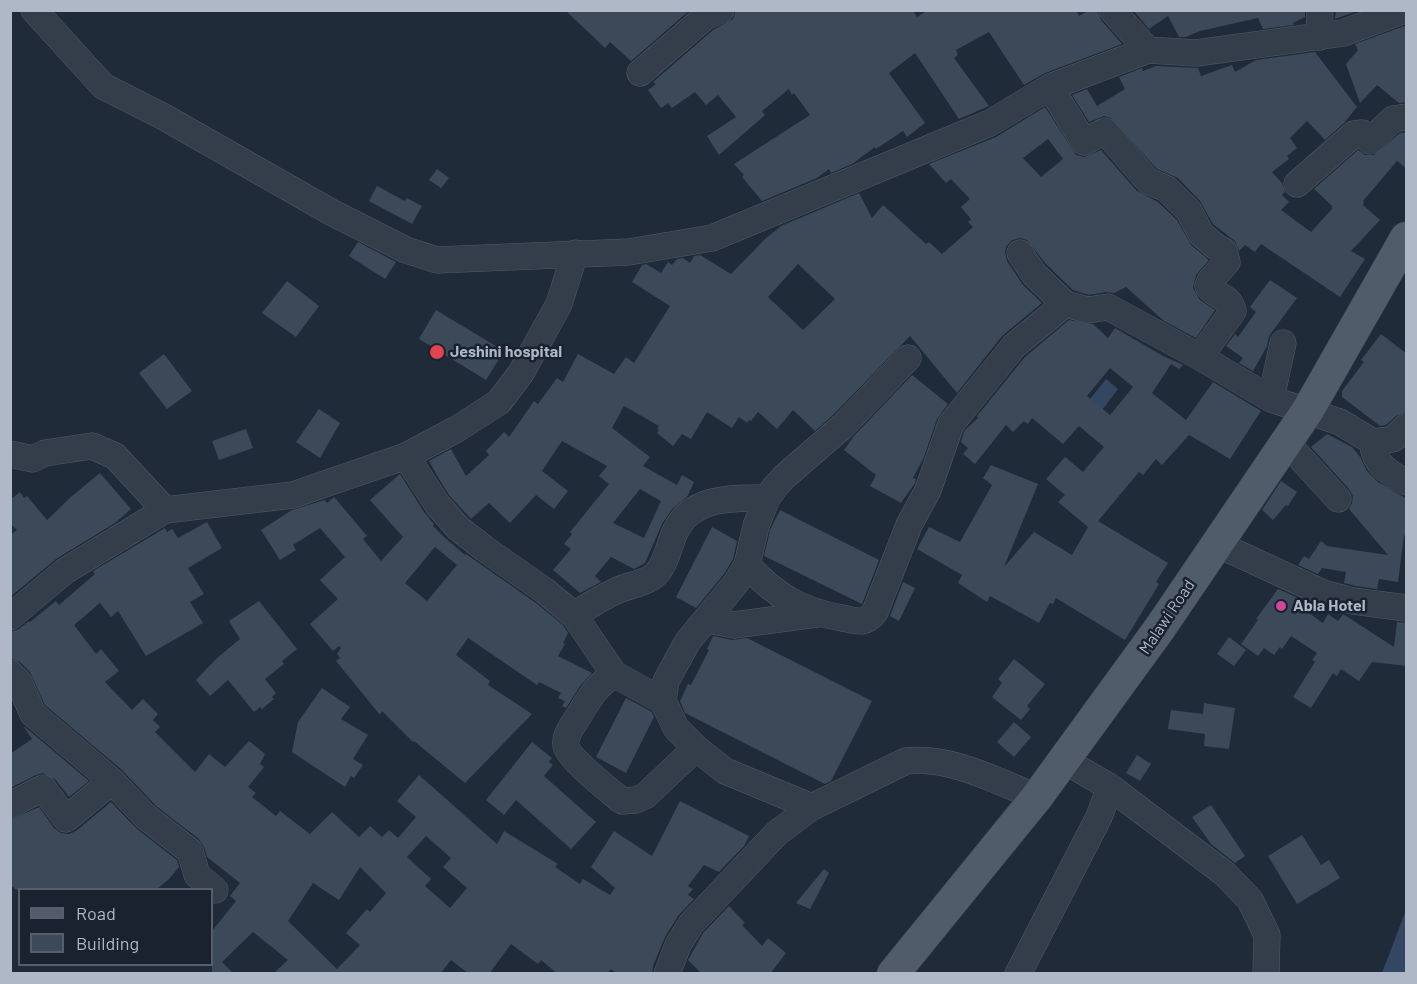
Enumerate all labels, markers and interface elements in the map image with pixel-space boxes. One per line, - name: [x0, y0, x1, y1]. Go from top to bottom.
- place label: Jeshini hospital: [450, 342, 562, 362]
- marker: Jeshini hospital: [428, 343, 446, 361]
- street label: Malawi Road: [1135, 576, 1199, 658]
- place label: Abla Hotel: [1293, 596, 1366, 616]
- marker: Abla Hotel: [1274, 599, 1288, 613]
- legend: [18, 888, 213, 966]
- text: Road: [76, 902, 116, 924]
- text: Building: [76, 932, 139, 954]

